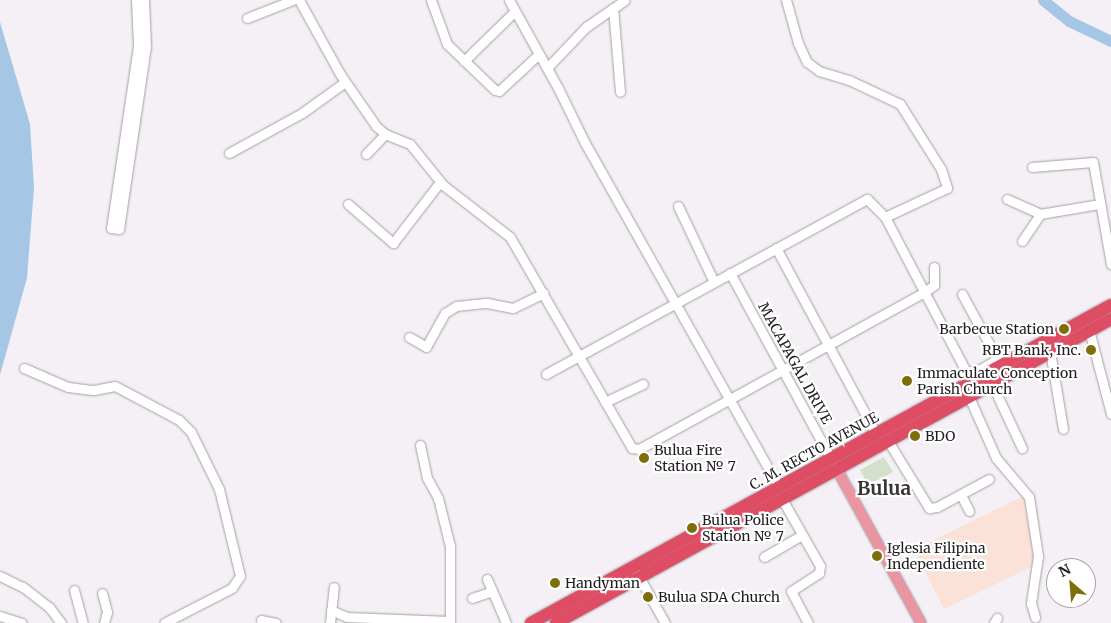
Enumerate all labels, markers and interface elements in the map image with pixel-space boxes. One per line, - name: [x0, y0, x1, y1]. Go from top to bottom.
- street label: MACAPAGAL DRIVE: [755, 299, 835, 427]
- place label: Barbecue Station: [939, 321, 1054, 337]
- marker: Barbecue Station: [1058, 323, 1070, 335]
- place label: RBT Bank, Inc.: [982, 342, 1081, 358]
- marker: RBT Bank, Inc.: [1085, 344, 1097, 356]
- place label: Immaculate Conception Parish Church: [917, 365, 1077, 398]
- marker: Immaculate Conception Parish Church: [901, 375, 913, 387]
- street label: C. M. RECTO AVENUE: [746, 408, 882, 494]
- place label: BDO: [925, 428, 955, 444]
- marker: BDO: [909, 430, 921, 442]
- place label: Bulua Fire Station № 7: [654, 442, 736, 474]
- marker: Bulua Fire Station № 7: [638, 452, 650, 464]
- district label: Bulua: [857, 478, 911, 500]
- place label: Bulua Police Station № 7: [702, 512, 784, 544]
- marker: Bulua Police Station № 7: [686, 522, 698, 534]
- place label: Iglesia Filipina Independiente: [887, 540, 986, 572]
- marker: Iglesia Filipina Independiente: [871, 550, 883, 562]
- north arrow: [1046, 558, 1096, 608]
- text: N: [1056, 560, 1074, 581]
- place label: Handyman: [565, 575, 640, 591]
- marker: Handyman: [549, 577, 561, 589]
- place label: Bulua SDA Church: [658, 589, 780, 605]
- marker: Bulua SDA Church: [642, 591, 654, 603]

